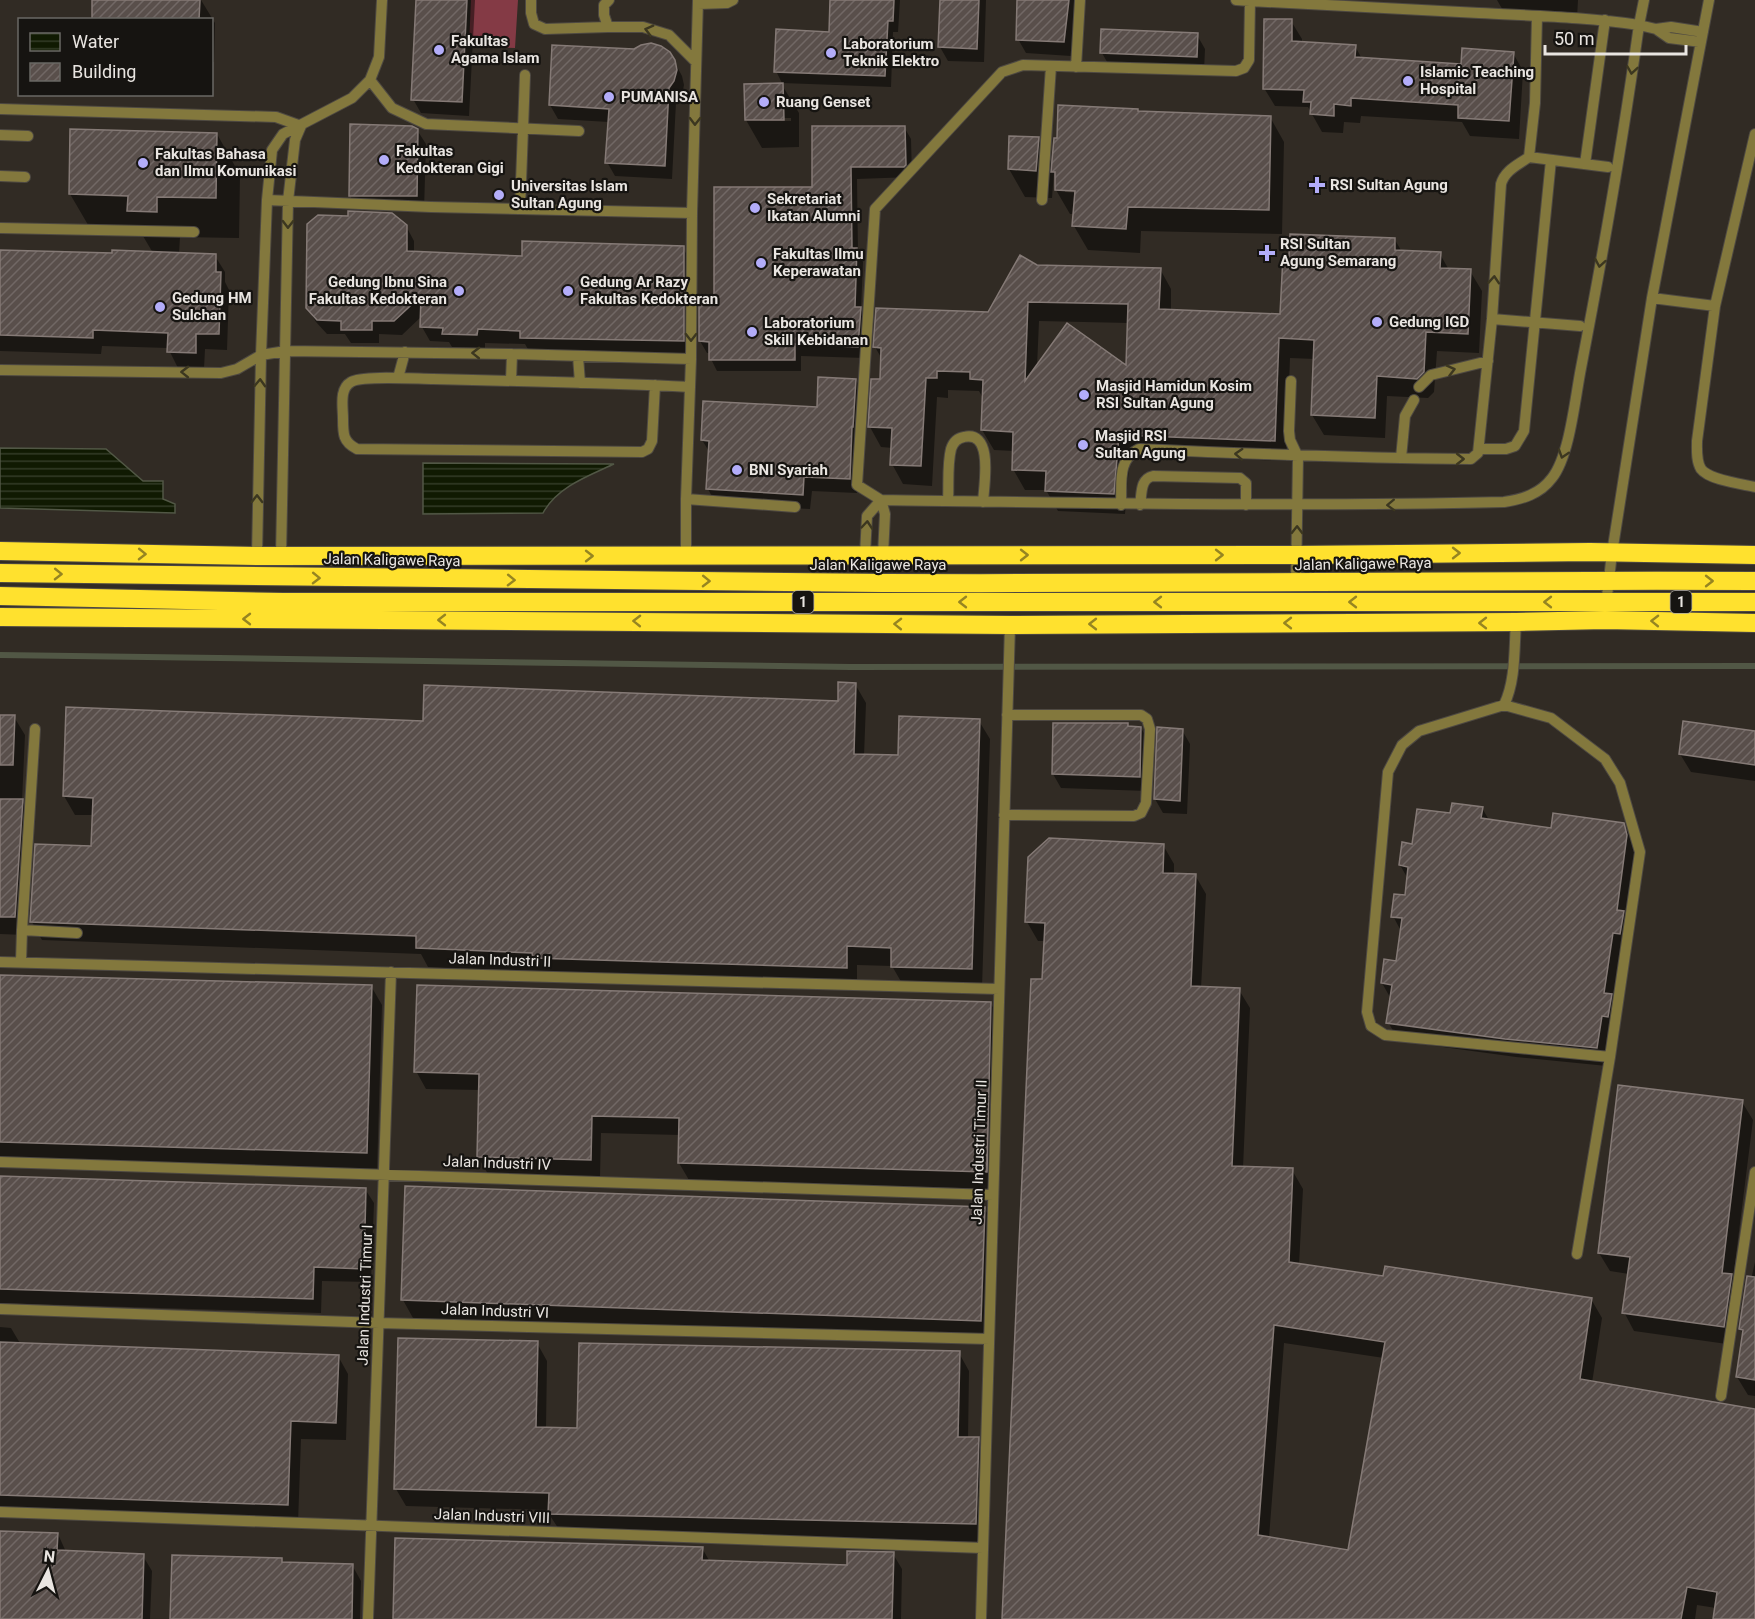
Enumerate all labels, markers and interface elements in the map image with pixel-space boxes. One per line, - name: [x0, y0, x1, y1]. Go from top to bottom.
- legend: [18, 18, 213, 96]
- scale bar: [1545, 18, 1686, 56]
- one-way arrow: [645, 24, 655, 37]
- text: 50 m: [1554, 28, 1594, 49]
- text: Water: [72, 31, 119, 52]
- place label: Fakultas Agama Islam: [451, 32, 540, 67]
- place label: Laboratorium Teknik Elektro: [843, 35, 939, 70]
- marker: Fakultas Agama Islam: [432, 43, 446, 57]
- marker: Laboratorium Teknik Elektro: [824, 46, 838, 60]
- text: Building: [72, 61, 136, 82]
- place label: Islamic Teaching Hospital: [1420, 63, 1534, 98]
- one-way arrow: [1626, 65, 1639, 75]
- marker: Islamic Teaching Hospital: [1401, 74, 1415, 88]
- place label: PUMANISA: [621, 88, 699, 106]
- marker: PUMANISA: [602, 90, 616, 104]
- place label: Ruang Genset: [776, 93, 870, 111]
- marker: Ruang Genset: [757, 95, 771, 109]
- one-way arrow: [689, 117, 701, 126]
- place label: Fakultas Kedokteran Gigi: [396, 142, 504, 177]
- place label: Fakultas Bahasa dan Ilmu Komunikasi: [155, 145, 296, 180]
- marker: Fakultas Kedokteran Gigi: [377, 153, 391, 167]
- marker: Fakultas Bahasa dan Ilmu Komunikasi: [136, 156, 150, 170]
- marker: RSI Sultan Agung: [1308, 176, 1326, 194]
- place label: RSI Sultan Agung: [1330, 176, 1448, 194]
- place label: Universitas Islam Sultan Agung: [511, 177, 628, 212]
- marker: Universitas Islam Sultan Agung: [492, 188, 506, 202]
- place label: Sekretariat Ikatan Alumni: [767, 190, 861, 225]
- marker: Sekretariat Ikatan Alumni: [748, 201, 762, 215]
- one-way arrow: [282, 220, 294, 229]
- place label: RSI Sultan Agung Semarang: [1280, 235, 1396, 270]
- marker: RSI Sultan Agung Semarang: [1258, 244, 1276, 262]
- place label: Fakultas Ilmu Keperawatan: [773, 245, 864, 280]
- marker: Fakultas Ilmu Keperawatan: [754, 256, 768, 270]
- one-way arrow: [1594, 257, 1607, 267]
- place label: Gedung Ibnu Sina Fakultas Kedokteran: [309, 273, 447, 308]
- place label: Gedung Ar Razy Fakultas Kedokteran: [580, 273, 718, 308]
- one-way arrow: [1487, 275, 1500, 284]
- marker: Gedung Ibnu Sina Fakultas Kedokteran: [452, 284, 466, 298]
- marker: Gedung Ar Razy Fakultas Kedokteran: [561, 284, 575, 298]
- place label: Gedung HM Sulchan: [172, 289, 252, 324]
- marker: Gedung HM Sulchan: [153, 300, 167, 314]
- place label: Gedung IGD: [1389, 313, 1469, 331]
- place label: Laboratorium Skill Kebidanan: [764, 314, 868, 349]
- marker: Gedung IGD: [1370, 315, 1384, 329]
- marker: Laboratorium Skill Kebidanan: [745, 325, 759, 339]
- one-way arrow: [685, 333, 697, 342]
- one-way arrow: [471, 347, 480, 359]
- one-way arrow: [1445, 365, 1456, 377]
- one-way arrow: [181, 366, 190, 378]
- place label: Masjid Hamidun Kosim RSI Sultan Agung: [1096, 377, 1252, 412]
- one-way arrow: [253, 378, 266, 387]
- marker: Masjid Hamidun Kosim RSI Sultan Agung: [1077, 388, 1091, 402]
- place label: Masjid RSI Sultan Agung: [1095, 427, 1186, 462]
- marker: Masjid RSI Sultan Agung: [1076, 438, 1090, 452]
- one-way arrow: [1235, 447, 1244, 460]
- one-way arrow: [1557, 448, 1570, 459]
- one-way arrow: [1455, 453, 1464, 465]
- place label: BNI Syariah: [749, 461, 828, 479]
- marker: BNI Syariah: [730, 463, 744, 477]
- one-way arrow: [251, 494, 263, 503]
- one-way arrow: [1386, 499, 1395, 511]
- one-way arrow: [860, 521, 873, 530]
- one-way arrow: [1291, 525, 1303, 534]
- one-way arrow: [1452, 547, 1461, 559]
- one-way arrow: [138, 548, 147, 560]
- one-way arrow: [1020, 549, 1029, 561]
- one-way arrow: [1215, 549, 1224, 561]
- street label: Jalan Kaligawe Raya: [323, 550, 461, 570]
- one-way arrow: [585, 550, 594, 562]
- street label: Jalan Kaligawe Raya: [1294, 554, 1432, 574]
- street label: Jalan Kaligawe Raya: [809, 556, 947, 574]
- one-way arrow: [54, 568, 63, 580]
- one-way arrow: [312, 571, 321, 584]
- one-way arrow: [507, 573, 516, 586]
- one-way arrow: [702, 575, 711, 588]
- one-way arrow: [1705, 575, 1714, 587]
- road number: 1: [792, 591, 814, 613]
- road number: 1: [1670, 591, 1692, 613]
- one-way arrow: [959, 596, 968, 609]
- one-way arrow: [1154, 596, 1163, 608]
- one-way arrow: [1349, 596, 1358, 608]
- one-way arrow: [1544, 596, 1553, 608]
- one-way arrow: [243, 613, 252, 625]
- one-way arrow: [438, 614, 447, 626]
- one-way arrow: [633, 615, 642, 627]
- one-way arrow: [1650, 615, 1659, 627]
- one-way arrow: [1284, 617, 1293, 630]
- one-way arrow: [1479, 617, 1488, 629]
- one-way arrow: [894, 618, 903, 630]
- one-way arrow: [1089, 618, 1098, 630]
- street label: Jalan Industri II: [448, 949, 552, 971]
- street label: Jalan Industri Timur II: [967, 1079, 991, 1225]
- street label: Jalan Industri IV: [443, 1152, 552, 1174]
- street label: Jalan Industri Timur I: [354, 1224, 376, 1366]
- street label: Jalan Industri VI: [441, 1300, 549, 1322]
- street label: Jalan Industri VIII: [434, 1505, 550, 1527]
- north arrow: [18, 1541, 78, 1601]
- text: N: [43, 1547, 56, 1567]

